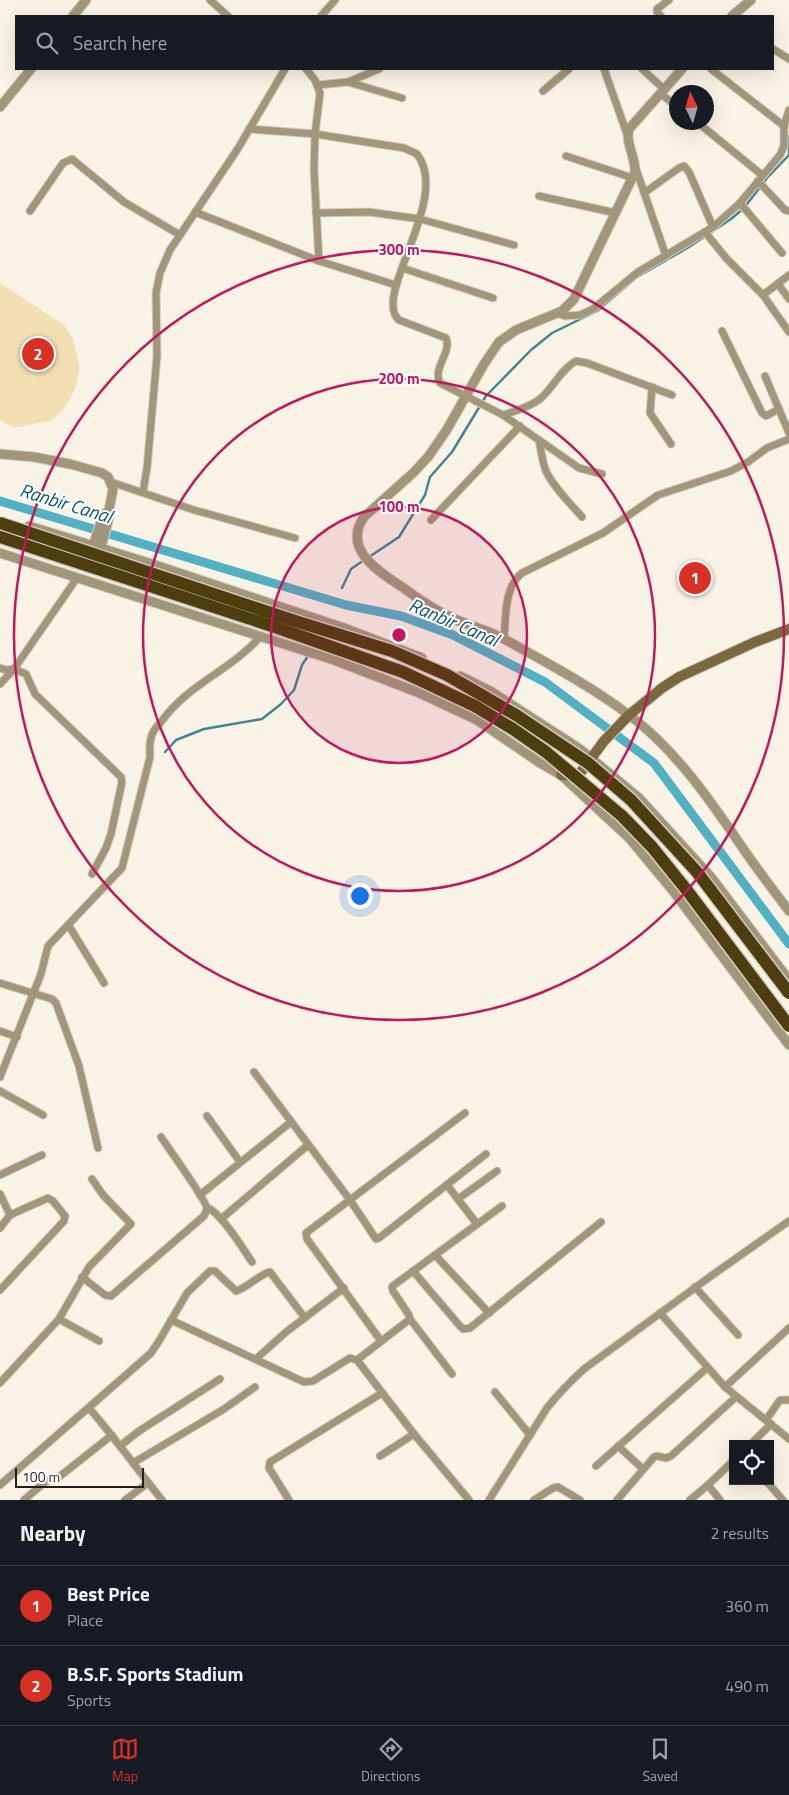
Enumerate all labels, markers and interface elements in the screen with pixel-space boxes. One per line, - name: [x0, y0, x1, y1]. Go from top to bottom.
- search box: [15, 15, 774, 70]
- text: Search here: [73, 28, 167, 57]
- icon: search: [33, 29, 61, 57]
- north arrow: [669, 85, 714, 130]
- text: 300 m: [378, 238, 420, 261]
- pin: 2: [22, 335, 54, 373]
- text: 200 m: [378, 367, 420, 390]
- water label: Ranbir Canal: [16, 475, 118, 531]
- text: 100 m: [378, 495, 420, 518]
- pin: 1: [679, 559, 711, 597]
- water label: Ranbir Canal: [405, 590, 505, 654]
- centre of rings: [390, 626, 408, 644]
- your location: [347, 883, 373, 909]
- map controls: [729, 1440, 774, 1485]
- button: locate: [729, 1440, 774, 1485]
- scale bar: [15, 1465, 144, 1488]
- text: 100 m: [22, 1466, 60, 1487]
- text: Nearby: [20, 1517, 85, 1549]
- text: 2 results: [710, 1521, 769, 1545]
- text: Best Price: [67, 1579, 150, 1608]
- text: 1: [32, 1594, 40, 1618]
- text: 360 m: [725, 1594, 769, 1618]
- text: Place: [67, 1608, 103, 1632]
- text: B.S.F. Sports Stadium: [67, 1659, 243, 1688]
- text: 2: [32, 1674, 40, 1698]
- text: 490 m: [725, 1674, 769, 1698]
- text: Sports: [67, 1688, 111, 1712]
- tab: Map: [111, 1735, 139, 1786]
- tab: Directions: [361, 1735, 420, 1786]
- tab: Saved: [642, 1735, 678, 1786]

